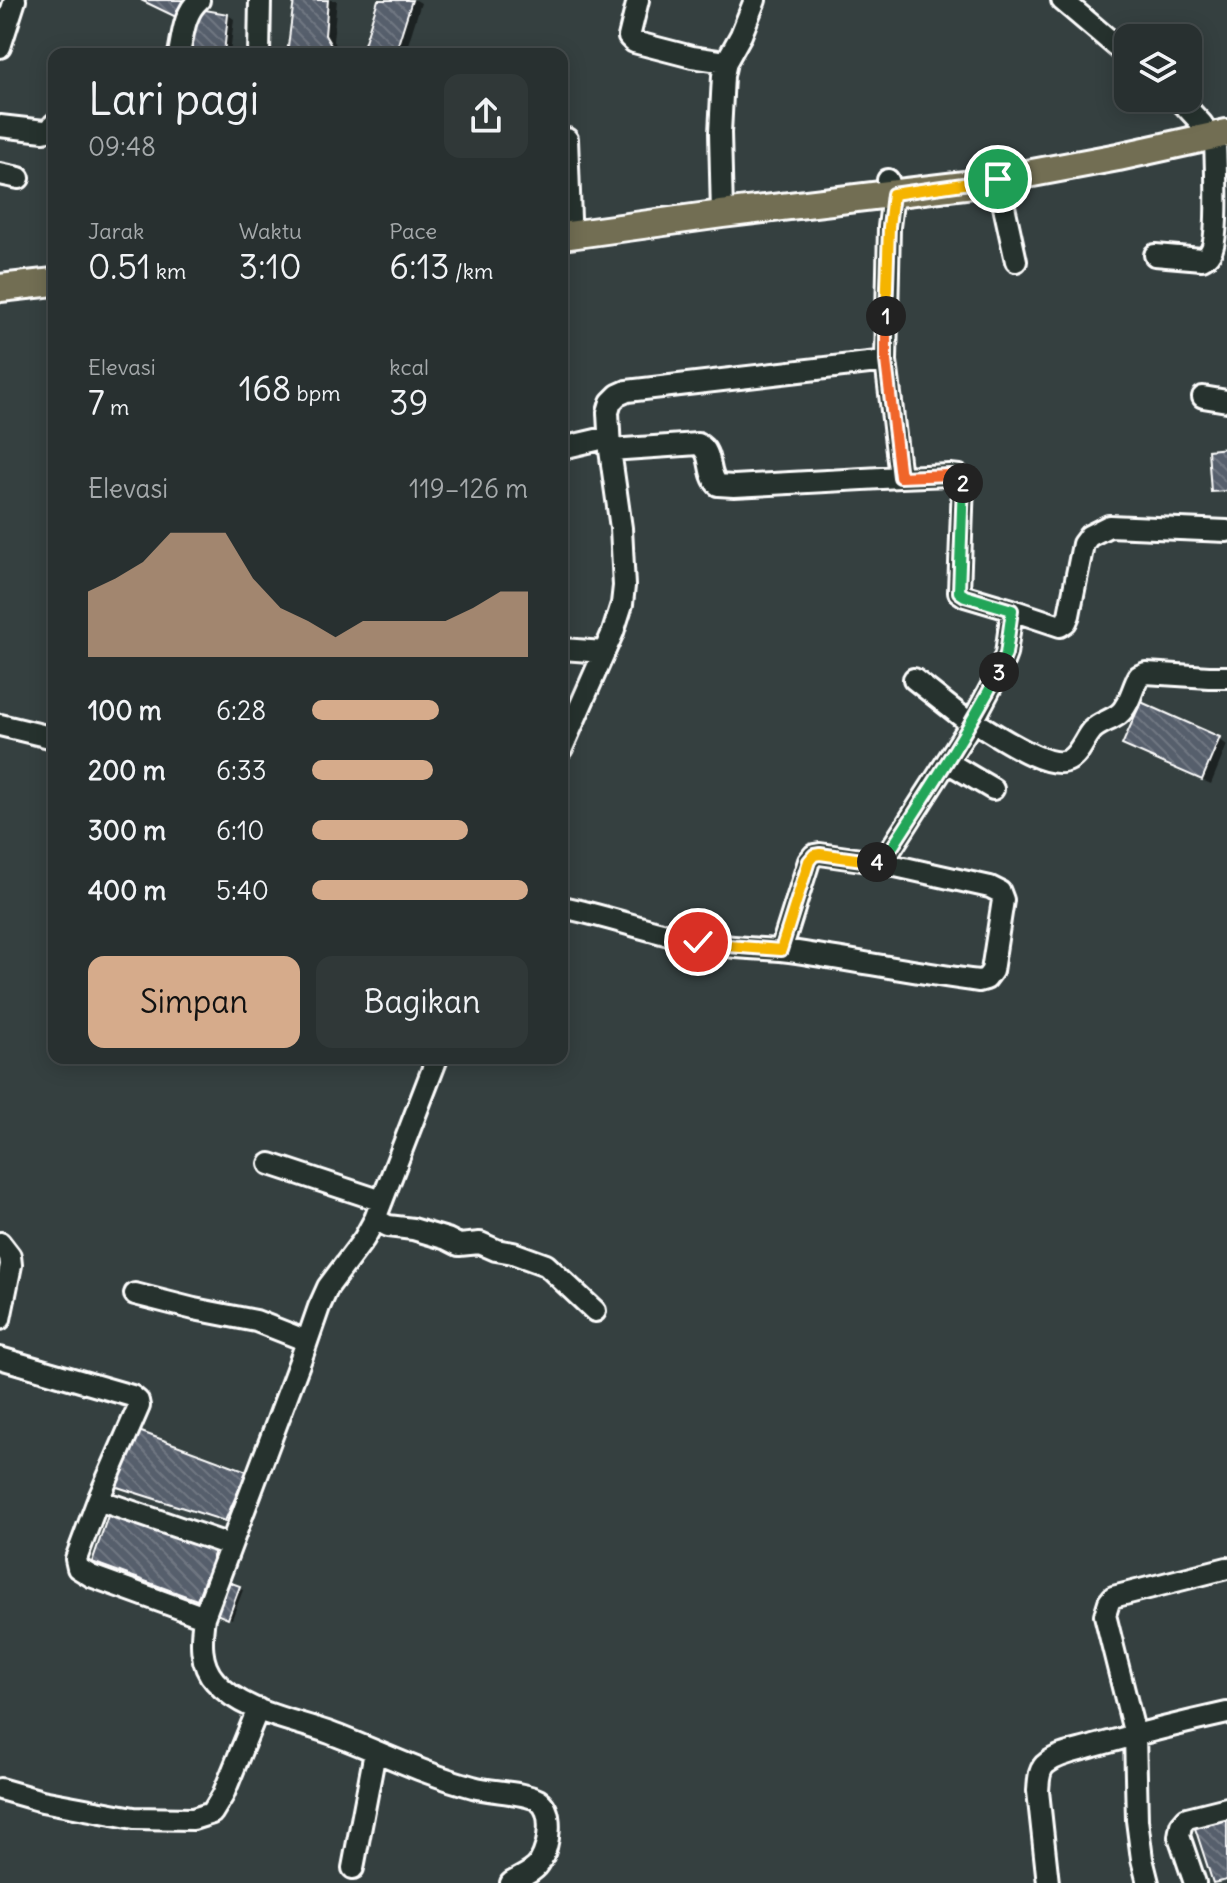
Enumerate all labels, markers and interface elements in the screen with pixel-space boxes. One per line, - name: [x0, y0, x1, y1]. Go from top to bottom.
- map controls: [1114, 24, 1202, 112]
- button: layers: [1114, 24, 1202, 112]
- text: Lari pagi: [88, 72, 259, 127]
- button: share: [444, 74, 528, 158]
- text: 09:48: [88, 130, 156, 163]
- pin: [964, 145, 1032, 213]
- icon: arrive: [976, 157, 1020, 201]
- text: Jarak: [88, 217, 144, 245]
- text: Waktu: [239, 217, 302, 245]
- text: Pace: [389, 217, 437, 245]
- text: 0.51: [88, 245, 150, 288]
- text: 3:10: [239, 245, 302, 288]
- text: 6:13: [389, 245, 449, 288]
- text: km: [150, 257, 186, 285]
- text: /km: [449, 257, 493, 285]
- pin: 1: [866, 296, 906, 336]
- text: 1: [882, 302, 890, 330]
- text: Elevasi: [88, 353, 156, 381]
- text: kcal: [389, 353, 429, 381]
- text: 168: [239, 367, 291, 410]
- text: bpm: [291, 379, 341, 407]
- text: 7: [88, 381, 105, 424]
- text: 39: [389, 381, 428, 424]
- text: m: [105, 393, 129, 421]
- pin: 2: [943, 463, 983, 503]
- text: 2: [957, 469, 969, 497]
- text: Elevasi: [88, 472, 168, 505]
- text: 119–126 m: [409, 472, 528, 505]
- pin: 3: [979, 652, 1019, 692]
- text: 3: [993, 658, 1005, 686]
- text: 100 m: [88, 694, 162, 727]
- text: 6:28: [216, 694, 266, 727]
- text: 200 m: [88, 754, 165, 787]
- text: 6:33: [216, 754, 266, 787]
- text: 300 m: [88, 814, 166, 847]
- text: 6:10: [216, 814, 264, 847]
- pin: 4: [857, 842, 897, 882]
- text: 4: [871, 848, 883, 876]
- text: 400 m: [88, 874, 166, 907]
- text: 5:40: [216, 874, 269, 907]
- pin: [664, 908, 732, 976]
- icon: check: [676, 920, 720, 964]
- button: Simpan: [88, 956, 300, 1048]
- button: Bagikan: [316, 956, 528, 1048]

